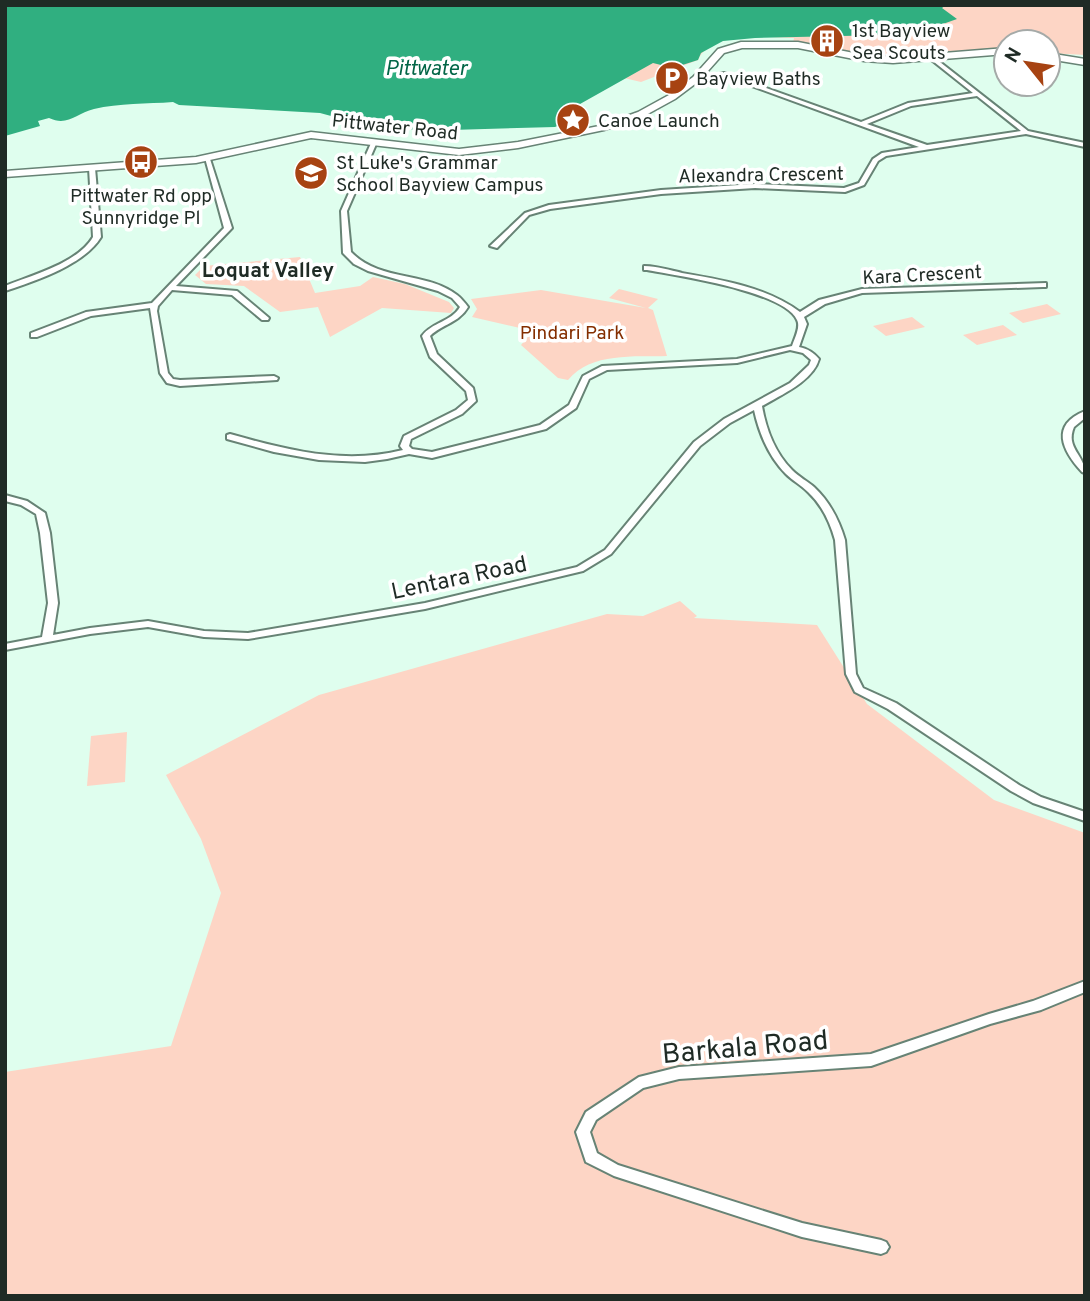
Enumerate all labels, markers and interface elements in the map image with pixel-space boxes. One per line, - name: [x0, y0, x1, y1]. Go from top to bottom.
- place label: 1st Bayview Sea Scouts: [852, 20, 950, 66]
- building icon: 1st Bayview Sea Scouts: [808, 22, 846, 60]
- north arrow: [992, 28, 1062, 98]
- text: N: [1000, 44, 1028, 67]
- water label: Pittwater: [385, 56, 469, 83]
- parking icon: Bayview Baths: [653, 59, 691, 97]
- place label: Bayview Baths: [696, 68, 821, 92]
- place icon: Canoe Launch: [554, 101, 592, 139]
- street label: Pittwater Road: [330, 109, 459, 147]
- place label: Canoe Launch: [598, 110, 720, 134]
- bus stop icon: Pittwater Rd opp Sunnyridge Pl: [122, 143, 160, 181]
- place label: St Luke's Grammar School Bayview Campus: [336, 152, 544, 198]
- school or university icon: St Luke's Grammar School Bayview Campus: [292, 154, 330, 192]
- street label: Alexandra Crescent: [678, 163, 844, 189]
- place label: Pittwater Rd opp Sunnyridge Pl: [70, 185, 212, 231]
- district label: Loquat Valley: [202, 258, 334, 285]
- street label: Kara Crescent: [862, 261, 982, 291]
- park label: Pindari Park: [520, 322, 624, 346]
- street label: Lentara Road: [389, 551, 530, 608]
- street label: Barkala Road: [661, 1024, 830, 1074]

